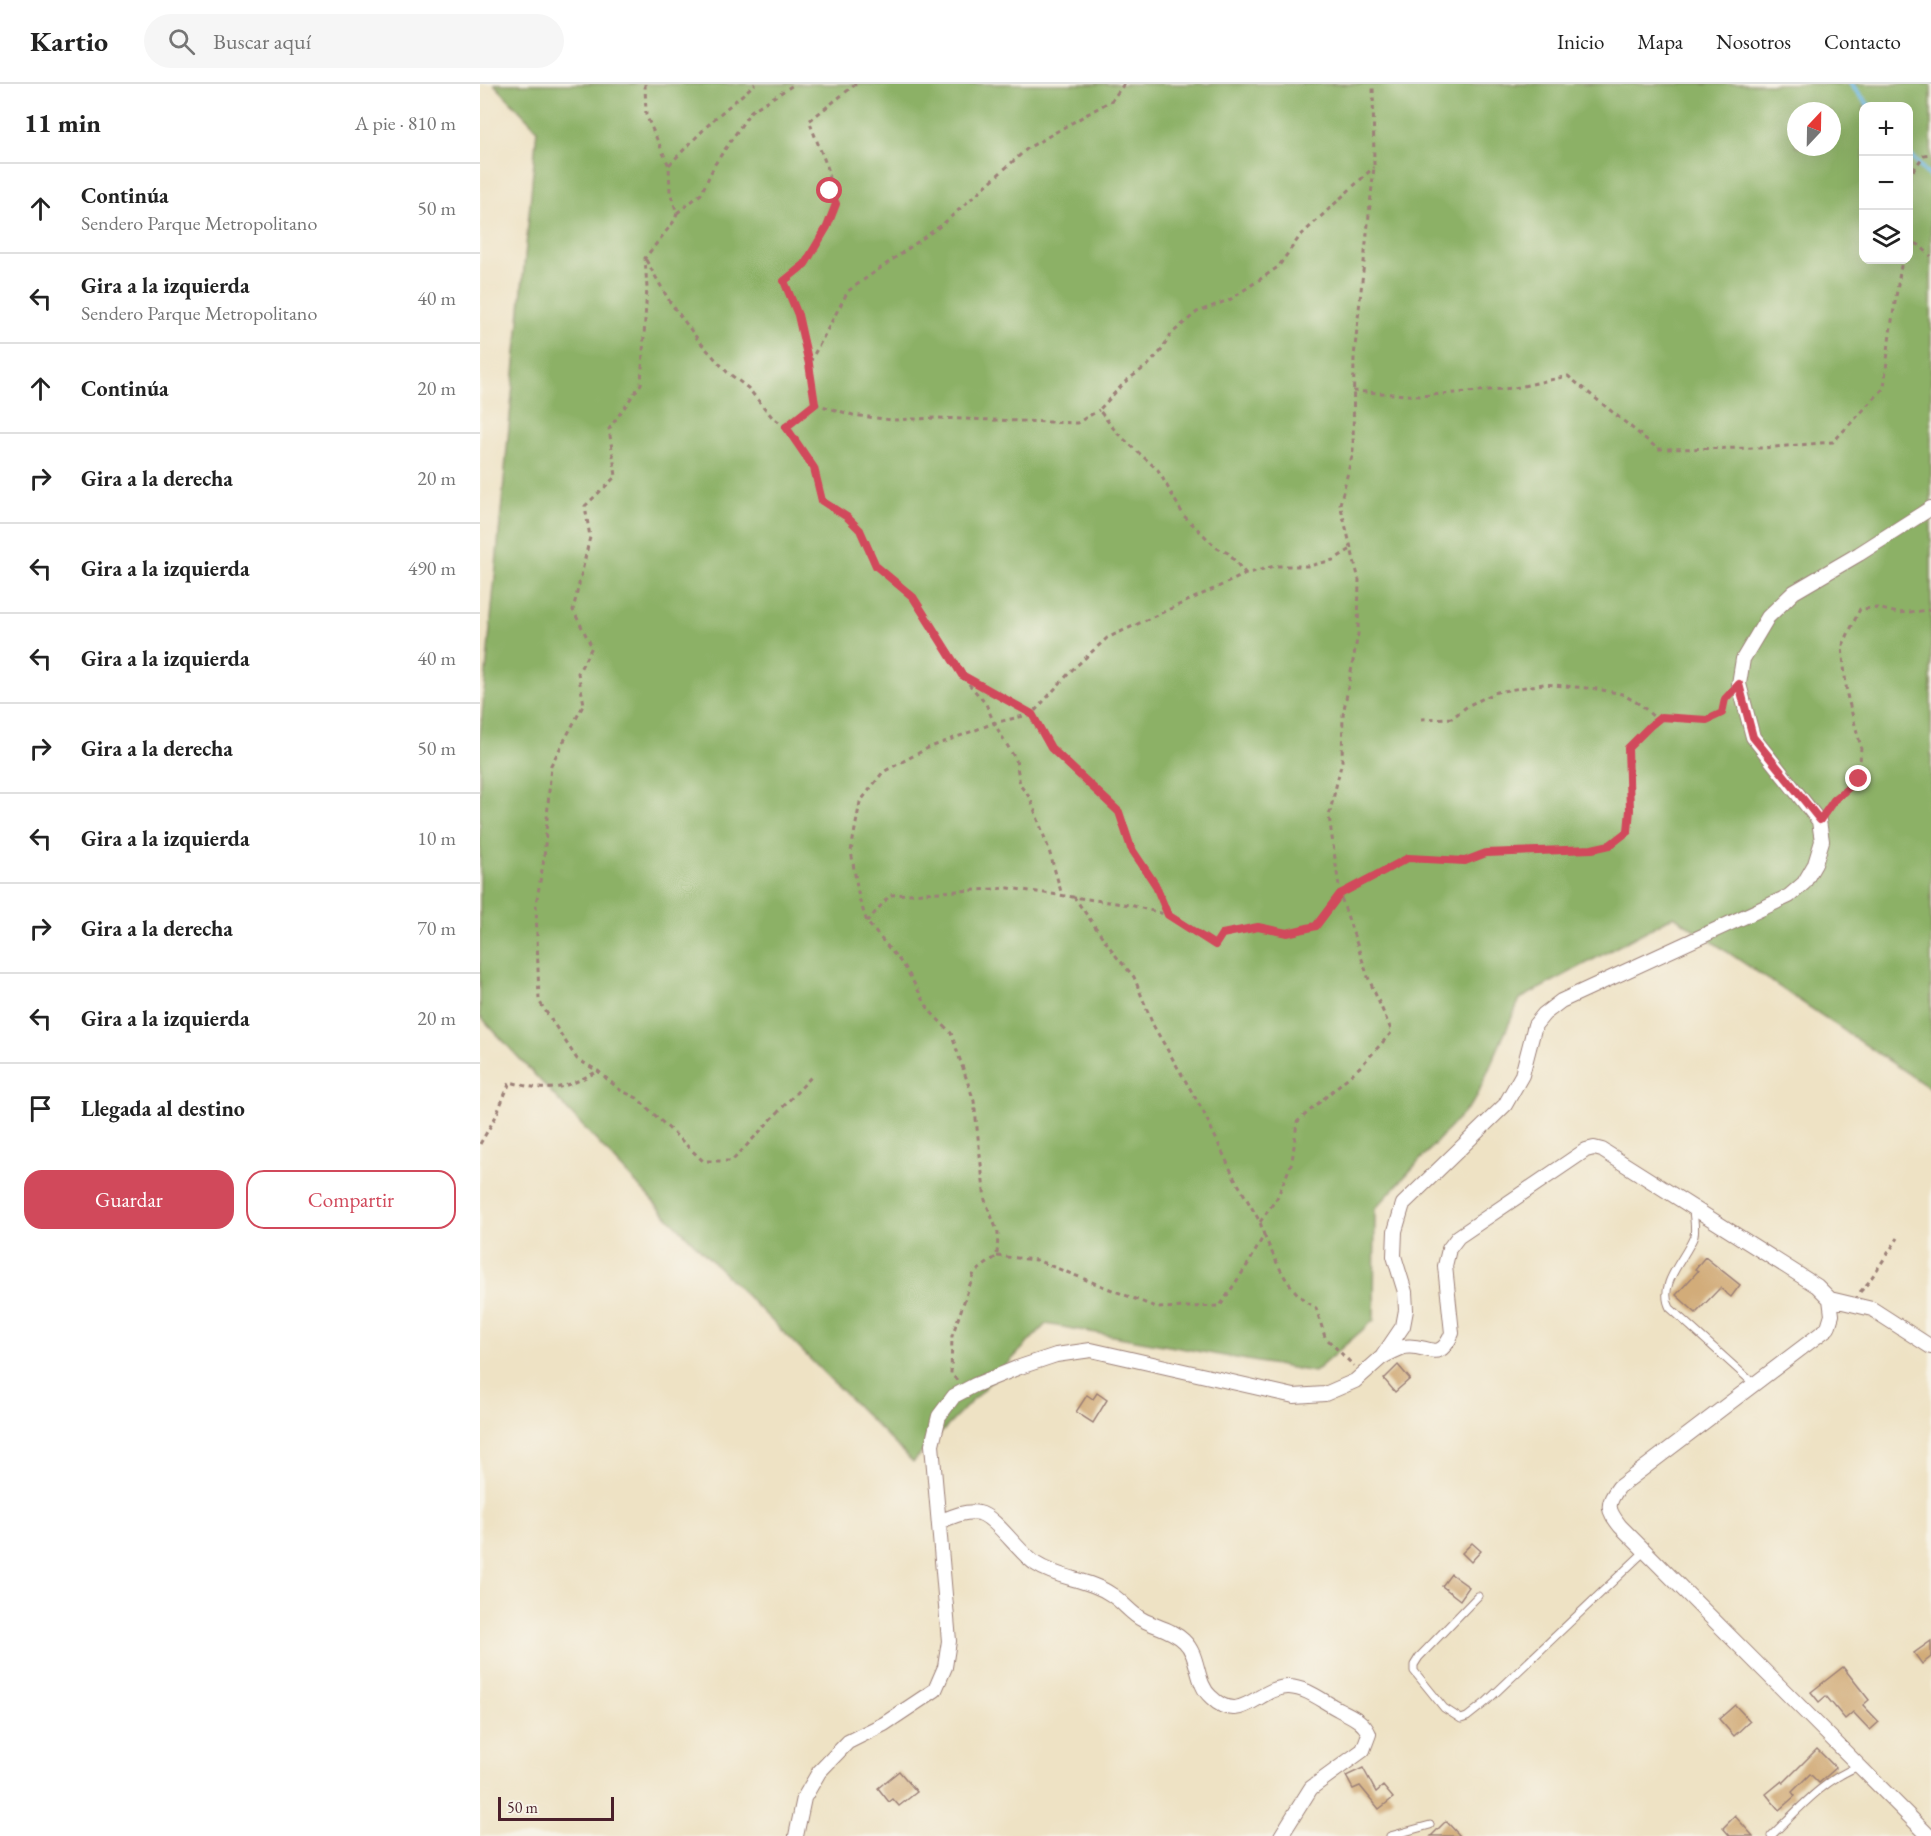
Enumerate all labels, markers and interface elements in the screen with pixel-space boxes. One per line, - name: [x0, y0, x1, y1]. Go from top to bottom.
- search box: [144, 14, 564, 68]
- text: Kartio: [30, 23, 108, 59]
- icon: search: [165, 25, 198, 58]
- text: Buscar aquí: [213, 27, 311, 56]
- text: Inicio: [1557, 28, 1604, 55]
- text: Mapa: [1637, 28, 1683, 55]
- text: Nosotros: [1716, 28, 1791, 55]
- text: Contacto: [1824, 28, 1901, 55]
- north arrow: [1787, 102, 1841, 156]
- map controls: [1859, 102, 1913, 264]
- button: +: [1859, 102, 1913, 156]
- text: 11 min: [24, 106, 101, 140]
- text: A pie · 810 m: [355, 110, 456, 136]
- button: −: [1859, 156, 1913, 210]
- route start: [816, 177, 842, 203]
- text: Continúa: [81, 181, 169, 210]
- icon: ahead: [24, 192, 57, 225]
- text: 50 m: [417, 195, 456, 221]
- text: Sendero Parque Metropolitano: [81, 210, 317, 236]
- button: layers: [1859, 210, 1913, 264]
- text: Gira a la izquierda: [81, 271, 250, 300]
- icon: left: [24, 282, 57, 315]
- text: 40 m: [417, 285, 456, 311]
- text: Sendero Parque Metropolitano: [81, 300, 317, 326]
- icon: ahead: [24, 372, 57, 405]
- text: Continúa: [81, 374, 169, 403]
- text: 20 m: [417, 375, 456, 401]
- icon: right: [24, 462, 57, 495]
- text: Gira a la derecha: [81, 464, 233, 493]
- text: 20 m: [417, 465, 456, 491]
- icon: left: [24, 552, 57, 585]
- text: Gira a la izquierda: [81, 554, 250, 583]
- text: 490 m: [408, 555, 456, 581]
- icon: left: [24, 642, 57, 675]
- text: Gira a la izquierda: [81, 644, 250, 673]
- text: 40 m: [417, 645, 456, 671]
- icon: right: [24, 732, 57, 765]
- text: Gira a la derecha: [81, 734, 233, 763]
- text: 50 m: [417, 735, 456, 761]
- route end: [1845, 765, 1871, 791]
- icon: left: [24, 822, 57, 855]
- text: Gira a la izquierda: [81, 824, 250, 853]
- text: 10 m: [417, 825, 456, 851]
- icon: right: [24, 912, 57, 945]
- text: Gira a la derecha: [81, 914, 233, 943]
- text: 70 m: [417, 915, 456, 941]
- icon: left: [24, 1002, 57, 1035]
- text: Gira a la izquierda: [81, 1004, 250, 1033]
- text: 20 m: [417, 1005, 456, 1031]
- icon: arrive: [24, 1092, 57, 1125]
- text: Llegada al destino: [81, 1094, 245, 1123]
- button: Guardar: [24, 1170, 234, 1229]
- button: Compartir: [246, 1170, 456, 1229]
- scale bar: [498, 1794, 614, 1822]
- text: 50 m: [507, 1797, 538, 1818]

